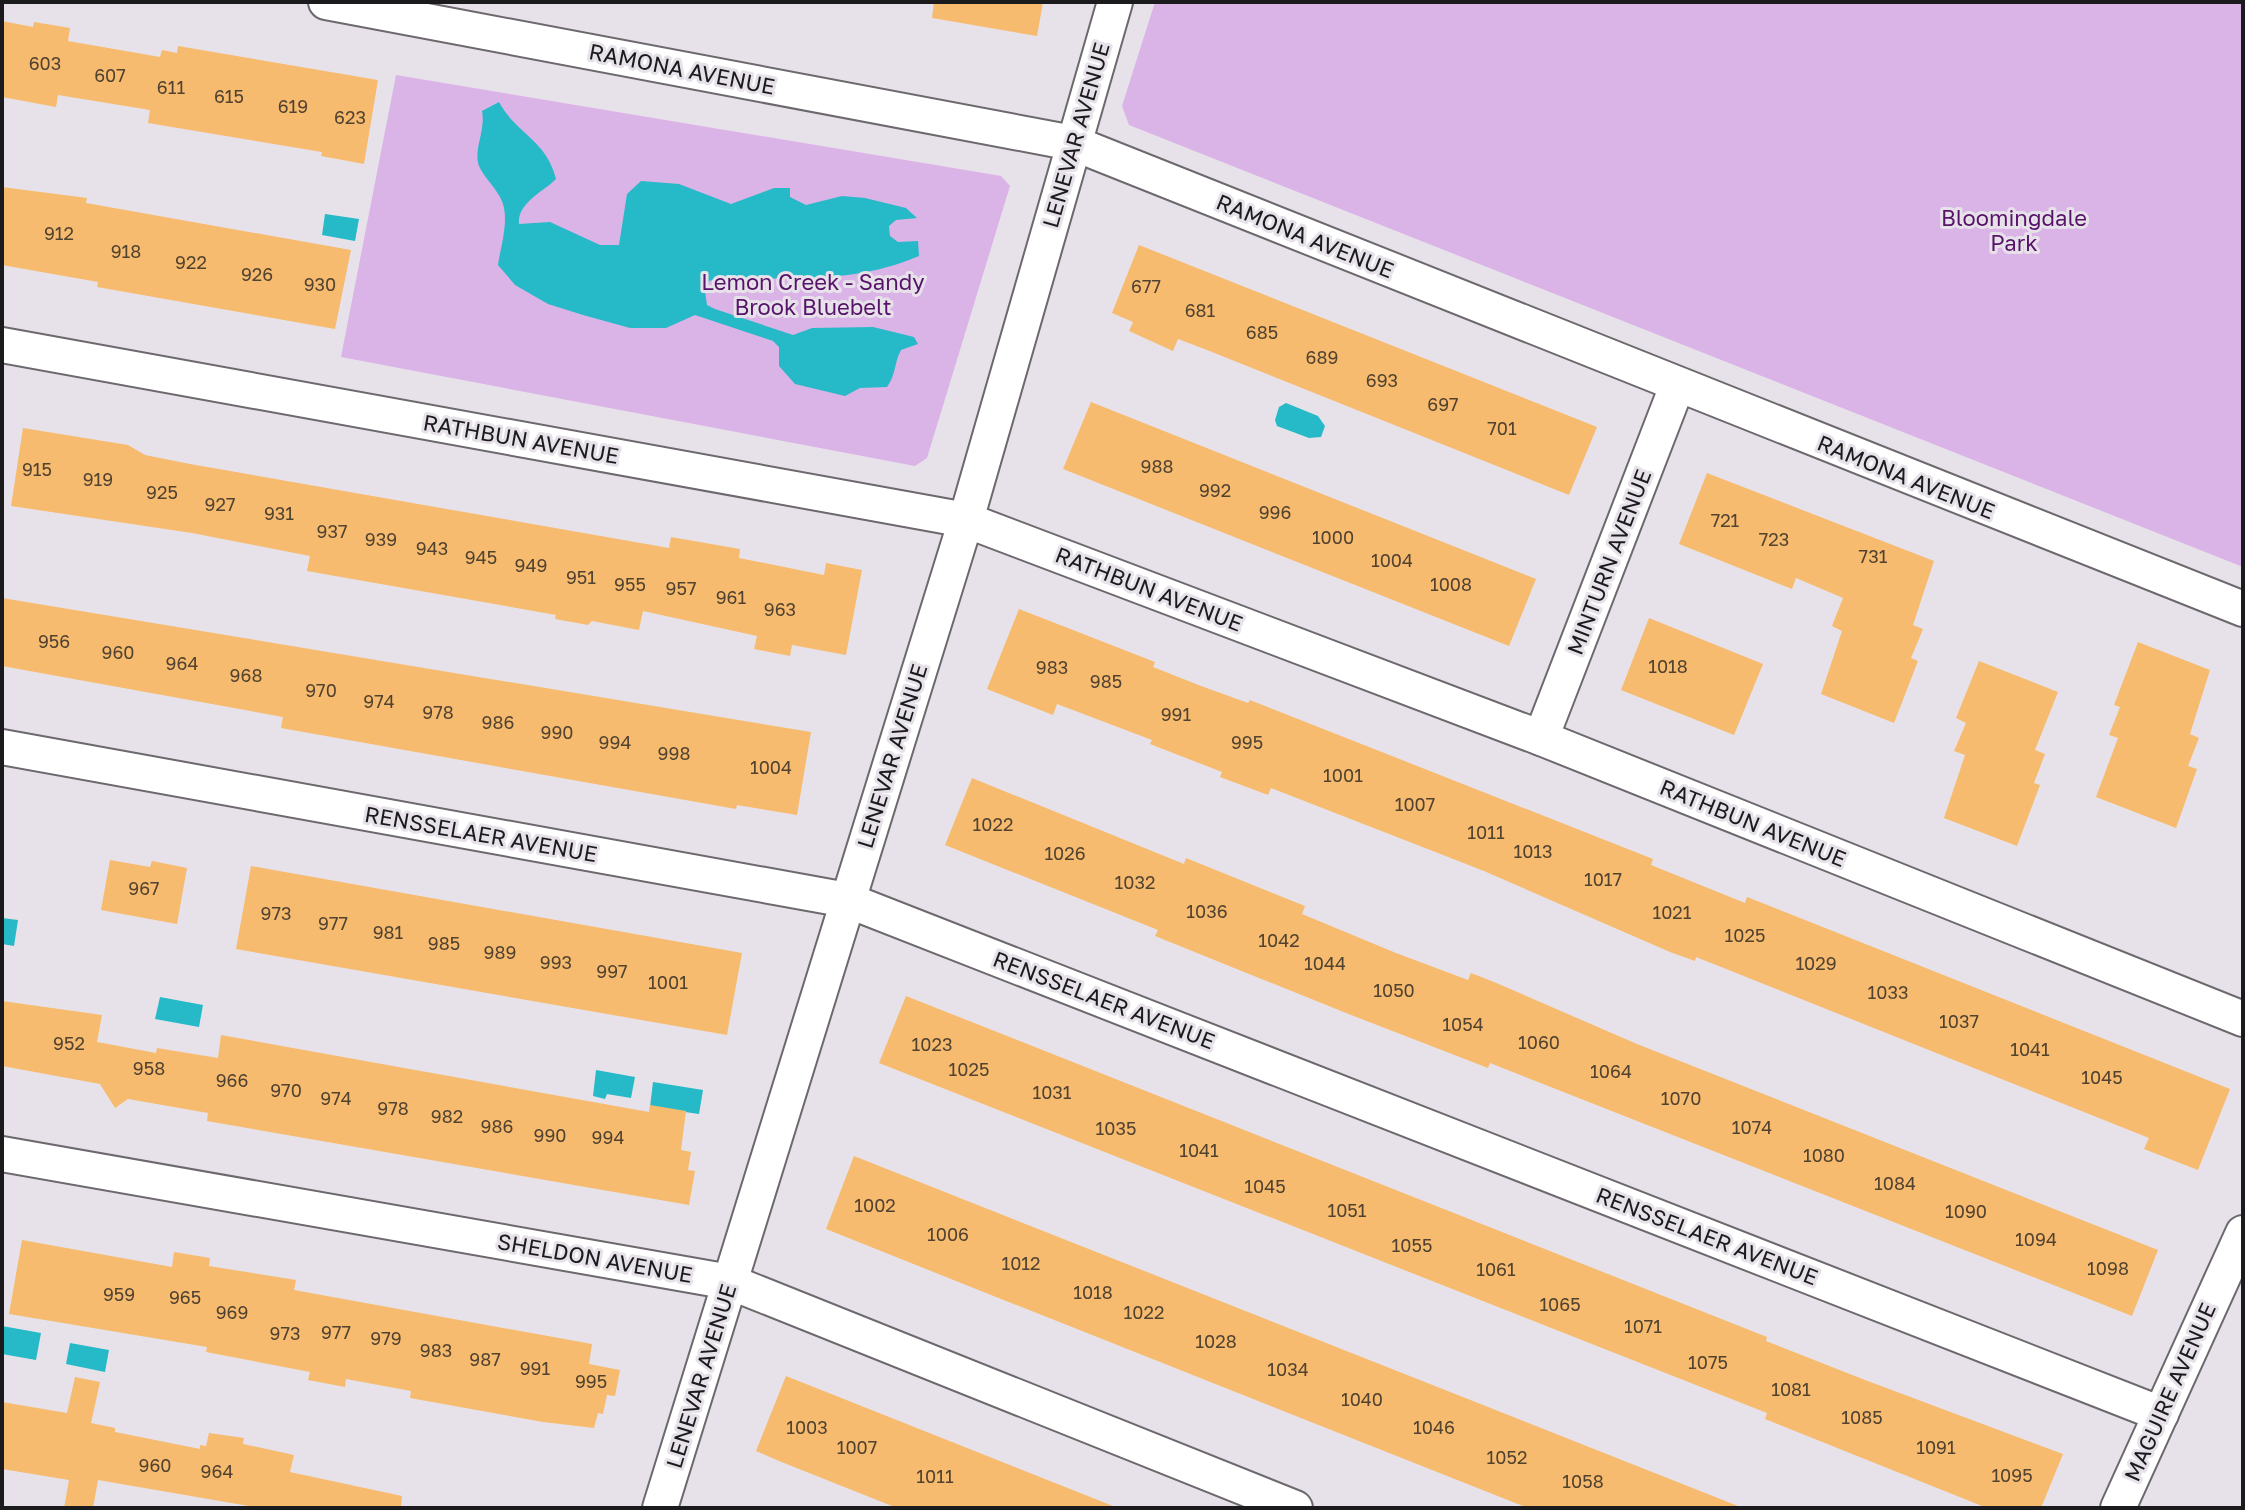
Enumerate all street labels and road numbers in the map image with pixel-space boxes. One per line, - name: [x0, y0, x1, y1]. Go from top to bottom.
- street label: RAMONA AVENUE: [587, 37, 777, 100]
- street label: LENEVAR AVENUE: [1036, 39, 1115, 231]
- street label: RAMONA AVENUE: [1213, 188, 1398, 283]
- street label: RATHBUN AVENUE: [421, 408, 621, 469]
- street label: RAMONA AVENUE: [1814, 429, 1999, 524]
- street label: MINTURN AVENUE: [1561, 465, 1656, 658]
- street label: RATHBUN AVENUE: [1052, 540, 1247, 637]
- street label: LENEVAR AVENUE: [851, 660, 932, 851]
- street label: RATHBUN AVENUE: [1656, 773, 1850, 872]
- street label: RENSSELAER AVENUE: [363, 800, 599, 867]
- street label: RENSSELAER AVENUE: [989, 945, 1219, 1054]
- street label: RENSSELAER AVENUE: [1592, 1181, 1822, 1290]
- street label: SHELDON AVENUE: [495, 1227, 695, 1288]
- street label: LENEVAR AVENUE: [660, 1280, 741, 1471]
- street label: MAGUIRE AVENUE: [2118, 1298, 2221, 1485]

